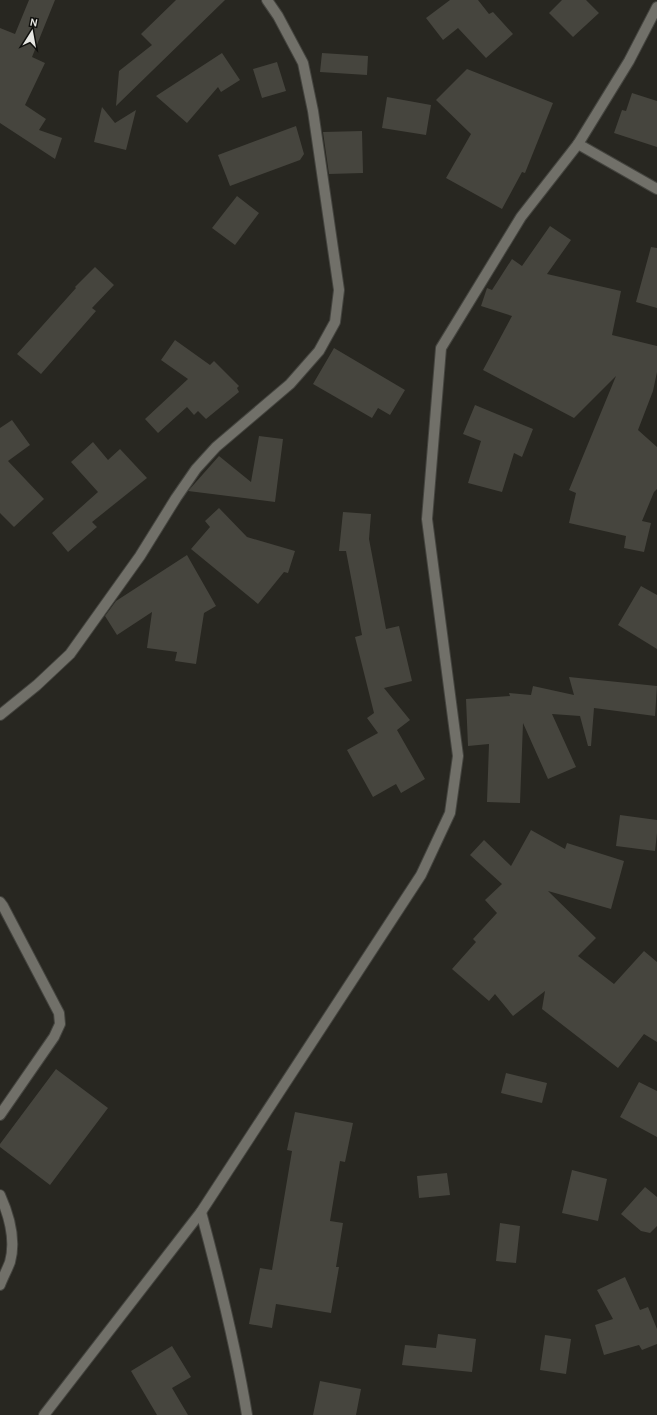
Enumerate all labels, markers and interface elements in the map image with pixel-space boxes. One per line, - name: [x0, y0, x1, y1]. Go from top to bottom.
- north arrow: [12, 12, 52, 52]
- text: N: [29, 16, 39, 30]

